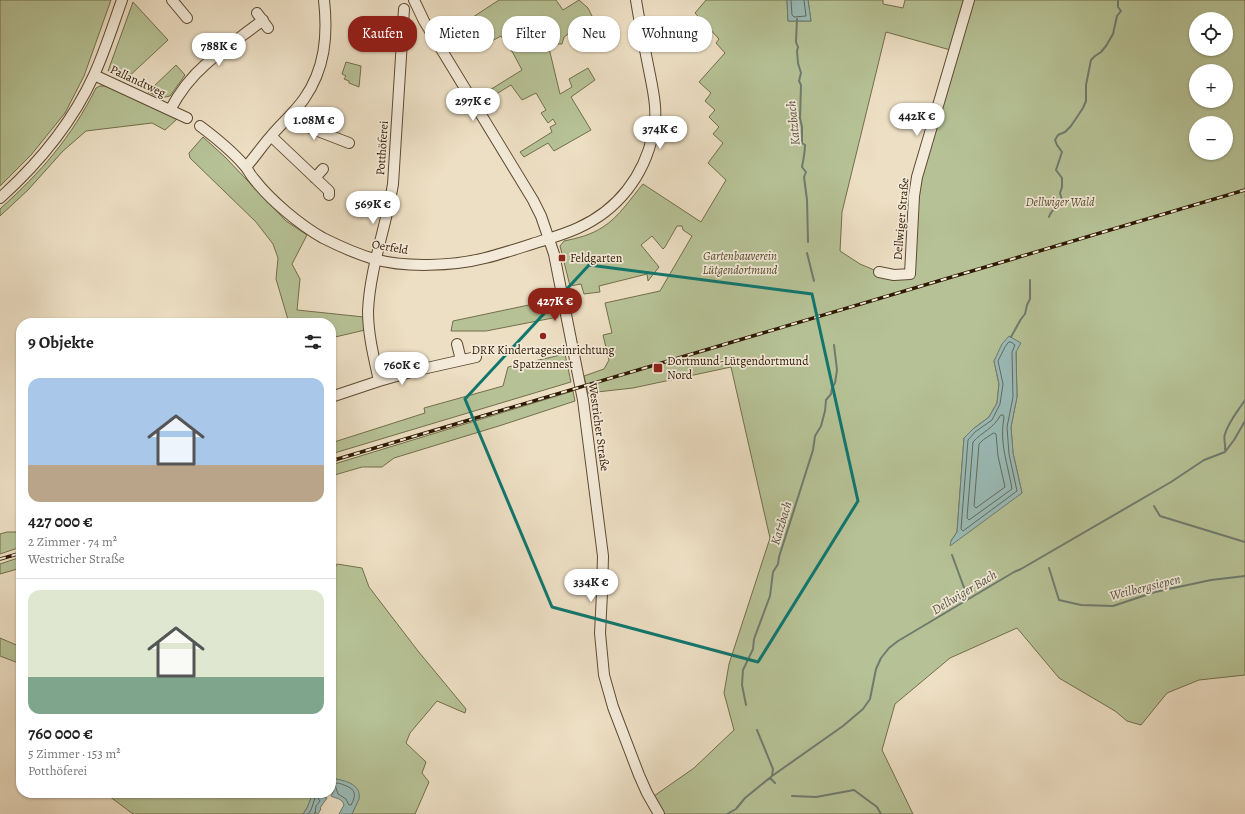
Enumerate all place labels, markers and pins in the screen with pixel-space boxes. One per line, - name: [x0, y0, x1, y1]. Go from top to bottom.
- pin: 788K €: [186, 33, 252, 67]
- pin: 297K €: [440, 88, 506, 122]
- pin: 442K €: [884, 103, 950, 137]
- pin: 1.08M €: [277, 107, 351, 141]
- pin: 374K €: [627, 116, 693, 150]
- pin: 569K €: [340, 191, 406, 225]
- place label: Feldgarten: [570, 250, 623, 266]
- marker: Feldgarten: [557, 253, 567, 263]
- pin: 427K €: [522, 288, 588, 322]
- marker: DRK Kindertageseinrichtung Spatzennest: [538, 331, 548, 341]
- place label: DRK Kindertageseinrichtung Spatzennest: [471, 342, 615, 372]
- pin: 760K €: [369, 352, 435, 386]
- place label: Dortmund-Lütgendortmund Nord: [667, 353, 809, 383]
- marker: Dortmund-Lütgendortmund Nord: [652, 362, 664, 374]
- pin: 334K €: [558, 569, 624, 603]

